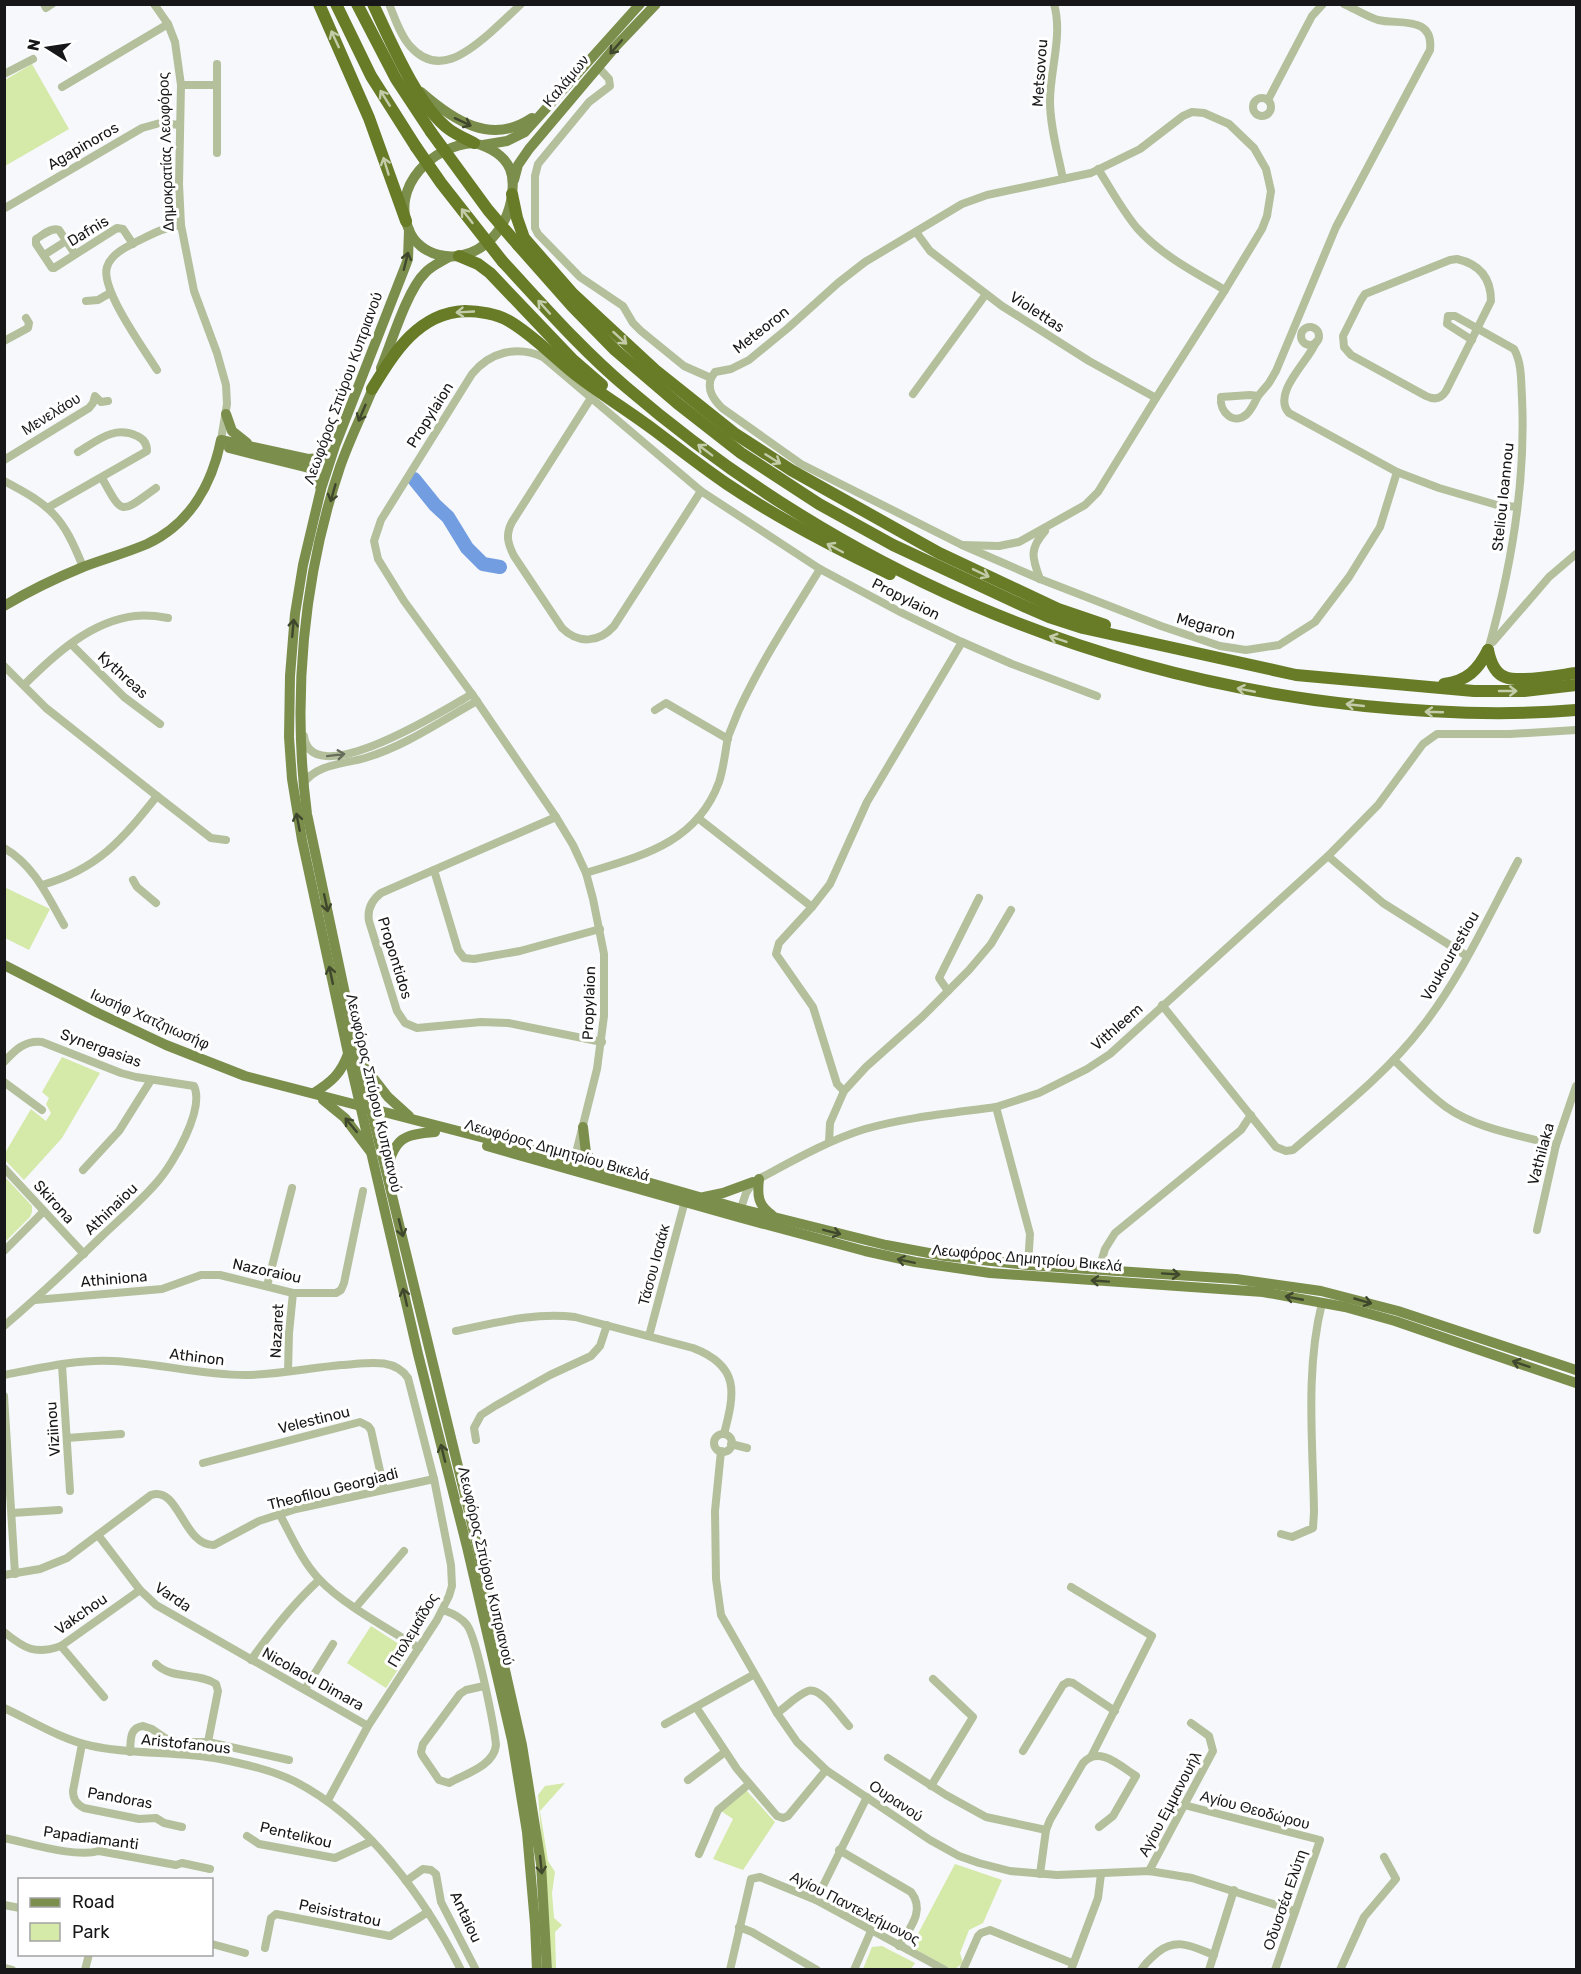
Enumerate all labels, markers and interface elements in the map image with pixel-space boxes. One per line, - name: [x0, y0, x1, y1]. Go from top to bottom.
- north arrow: [18, 18, 78, 78]
- one-way arrow: [328, 31, 340, 49]
- text: N: [23, 37, 44, 53]
- one-way arrow: [609, 39, 623, 54]
- street label: Metsovou: [1029, 39, 1051, 107]
- street label: Καλάμων: [539, 51, 593, 111]
- street label: Δημοκρατίας Λεωφόρος: [154, 72, 178, 232]
- one-way arrow: [378, 90, 390, 107]
- one-way arrow: [454, 117, 472, 128]
- street label: Agapinoros: [44, 118, 122, 174]
- one-way arrow: [380, 157, 391, 176]
- one-way arrow: [460, 208, 473, 224]
- street label: Dafnis: [64, 212, 112, 250]
- one-way arrow: [400, 252, 412, 271]
- street label: Violettas: [1006, 288, 1068, 337]
- street label: Λεωφόρος Σπύρου Κυπριανού: [300, 289, 386, 487]
- one-way arrow: [537, 300, 551, 315]
- street label: Meteoron: [729, 302, 793, 358]
- one-way arrow: [455, 307, 475, 318]
- one-way arrow: [612, 331, 627, 345]
- street label: Propylaion: [403, 379, 457, 451]
- street label: Μενελάου: [18, 389, 84, 439]
- one-way arrow: [356, 404, 367, 422]
- street label: Steliou Ioannou: [1488, 442, 1518, 552]
- one-way arrow: [697, 444, 713, 457]
- one-way arrow: [764, 453, 781, 465]
- one-way arrow: [326, 483, 338, 502]
- one-way arrow: [827, 542, 845, 553]
- one-way arrow: [971, 568, 989, 580]
- street label: Propylaion: [869, 574, 943, 624]
- street label: Megaron: [1174, 609, 1238, 643]
- one-way arrow: [288, 618, 299, 638]
- one-way arrow: [1049, 633, 1068, 644]
- street label: Kythreas: [94, 648, 152, 702]
- one-way arrow: [1237, 684, 1257, 695]
- one-way arrow: [1497, 685, 1517, 697]
- one-way arrow: [1345, 699, 1365, 710]
- one-way arrow: [1425, 706, 1445, 717]
- one-way arrow: [326, 749, 345, 760]
- one-way arrow: [292, 813, 303, 833]
- one-way arrow: [321, 893, 333, 912]
- street label: Voukourestiou: [1417, 908, 1483, 1004]
- street label: Propontidos: [374, 915, 416, 1002]
- one-way arrow: [325, 966, 337, 985]
- street label: Propylaion: [579, 966, 599, 1040]
- street label: Ιωσήφ Χατζηιωσήφ: [88, 985, 213, 1053]
- street label: Λεωφόρος Σπύρου Κυπριανού: [342, 992, 406, 1194]
- street label: Vithleem: [1088, 1000, 1146, 1054]
- street label: Synergasias: [58, 1025, 144, 1071]
- street label: Λεωφόρος Δημητρίου Βικελά: [463, 1115, 652, 1185]
- one-way arrow: [344, 1118, 358, 1133]
- street label: Vathilaka: [1524, 1121, 1558, 1187]
- street label: Skirona: [30, 1177, 78, 1227]
- street label: Athinaiou: [81, 1179, 141, 1239]
- one-way arrow: [395, 1218, 407, 1237]
- street label: Τάσου Ισαάκ: [634, 1222, 674, 1308]
- one-way arrow: [822, 1226, 841, 1238]
- street label: Λεωφόρος Δημητρίου Βικελά: [931, 1241, 1123, 1275]
- one-way arrow: [897, 1254, 916, 1266]
- street label: Nazoraiou: [231, 1255, 303, 1287]
- street label: Athiniona: [80, 1267, 148, 1291]
- one-way arrow: [1160, 1269, 1180, 1280]
- one-way arrow: [1090, 1275, 1110, 1286]
- one-way arrow: [399, 1288, 411, 1307]
- one-way arrow: [1285, 1292, 1304, 1303]
- one-way arrow: [1353, 1296, 1372, 1308]
- street label: Nazaret: [267, 1303, 287, 1359]
- street label: Athinon: [169, 1345, 225, 1369]
- one-way arrow: [1512, 1358, 1531, 1369]
- street label: Viziinou: [42, 1401, 64, 1457]
- street label: Velestinou: [276, 1402, 352, 1438]
- one-way arrow: [437, 1444, 449, 1463]
- street label: Theofilou Georgiadi: [266, 1464, 400, 1514]
- street label: Λεωφόρος Σπύρου Κυπριανού: [454, 1465, 518, 1667]
- street label: Varda: [151, 1578, 195, 1616]
- street label: Vakchou: [51, 1590, 111, 1638]
- street label: Πτολεμαΐδος: [384, 1590, 442, 1670]
- street label: Nicolaou Dimara: [259, 1644, 367, 1714]
- street label: Aristofanous: [140, 1730, 232, 1758]
- street label: Αγίου Εμμανουήλ: [1135, 1748, 1206, 1860]
- street label: Ουρανού: [866, 1776, 926, 1826]
- street label: Pandoras: [86, 1783, 154, 1813]
- street label: Αγίου Θεοδώρου: [1198, 1787, 1312, 1833]
- street label: Pentelikou: [258, 1818, 334, 1852]
- street label: Papadiamanti: [42, 1822, 140, 1854]
- street label: Οδυσσέα Ελύτη: [1259, 1847, 1311, 1953]
- one-way arrow: [536, 1855, 547, 1875]
- street label: Αγίου Παντελεήμονος: [787, 1868, 923, 1948]
- legend: [18, 1878, 213, 1956]
- street label: Antaiou: [446, 1889, 486, 1945]
- text: Road: [72, 1891, 115, 1913]
- street label: Peisistratou: [297, 1896, 383, 1930]
- text: Park: [72, 1921, 110, 1943]

